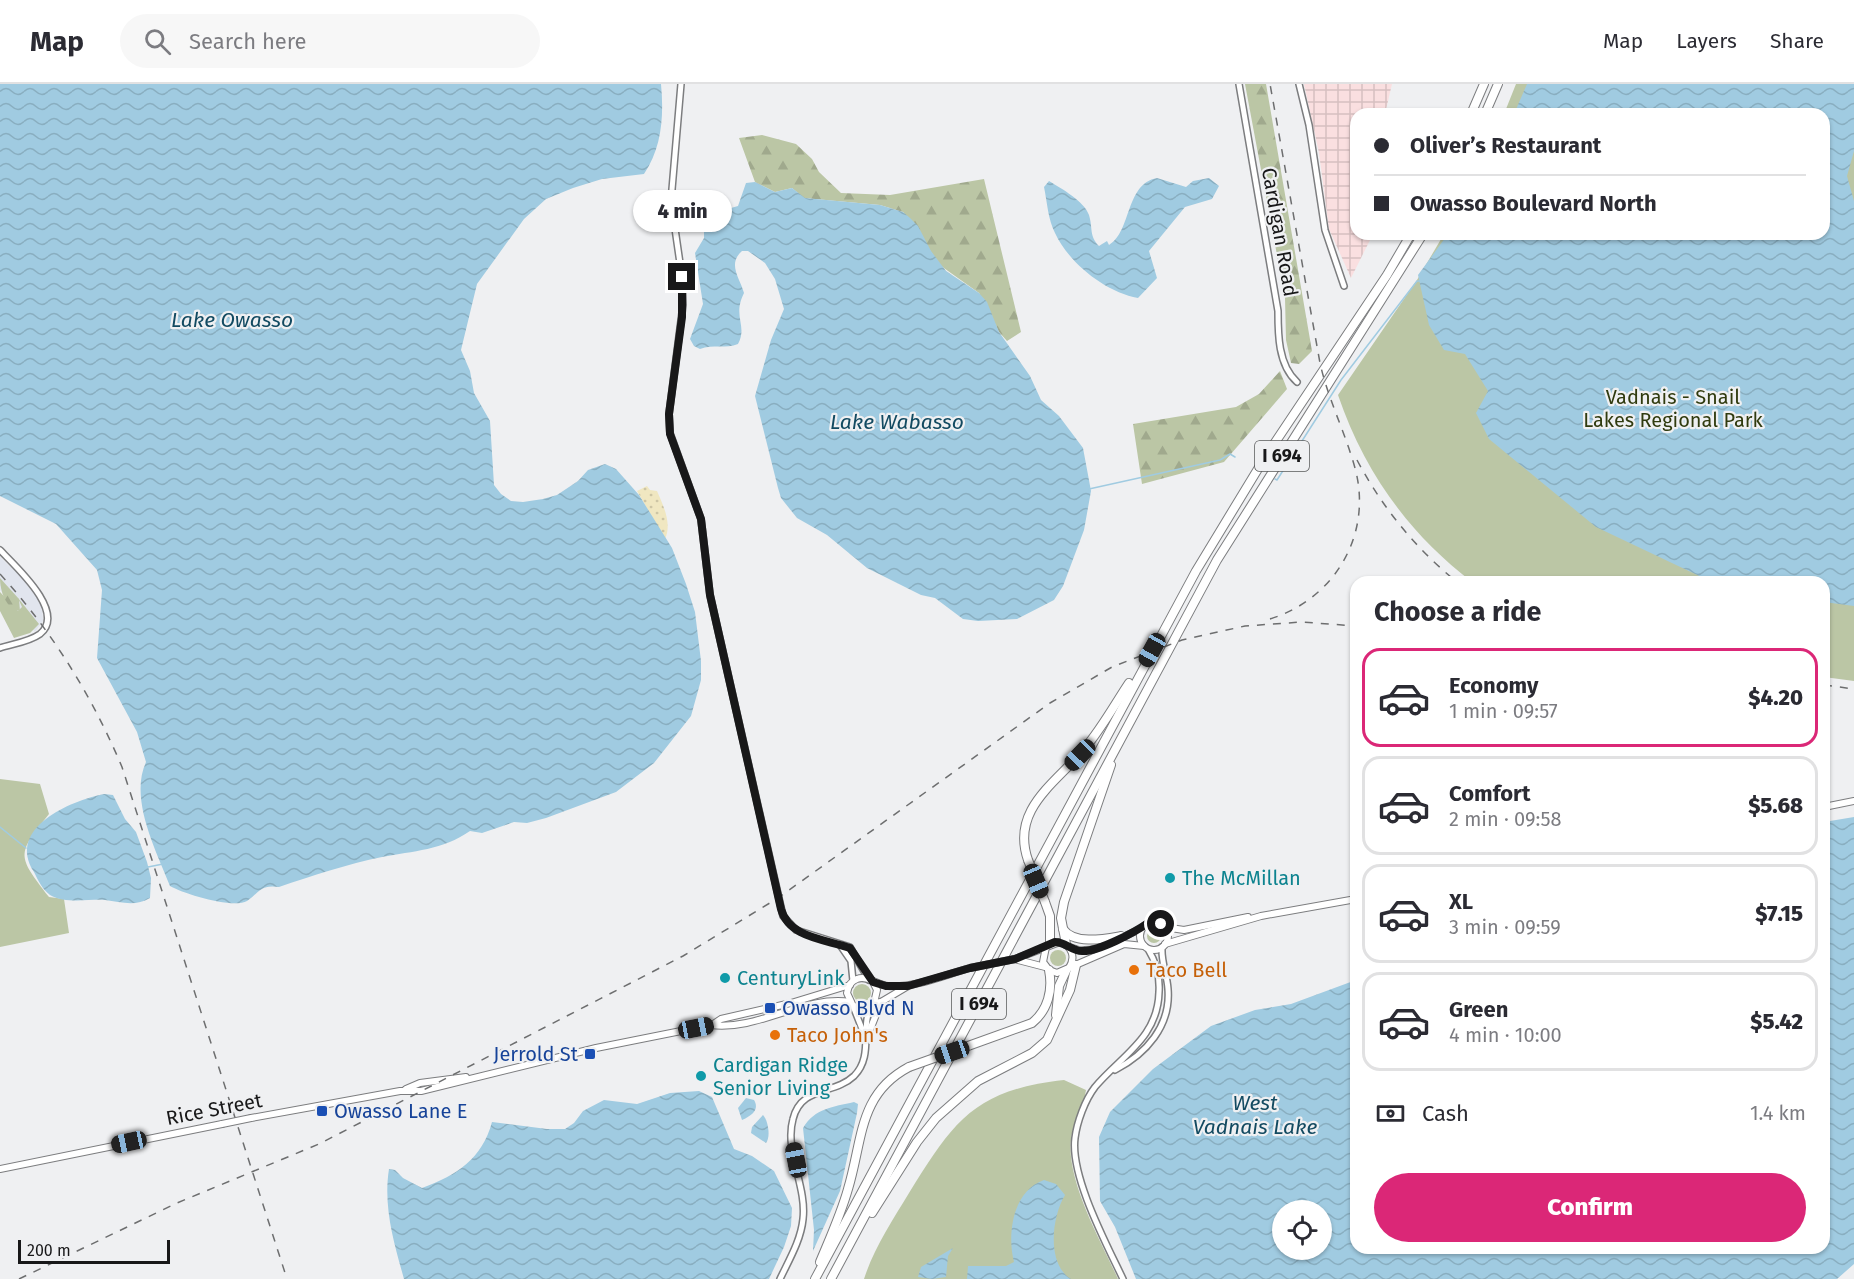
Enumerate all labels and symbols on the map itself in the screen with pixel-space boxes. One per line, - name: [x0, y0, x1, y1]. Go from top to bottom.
- street label: Cardigan Road: [1257, 166, 1303, 298]
- callout: 4 min: [632, 190, 732, 232]
- route end: [668, 263, 695, 290]
- water label: Lake Owasso: [171, 307, 293, 333]
- park label: Vadnais - Snail Lakes Regional Park: [1583, 385, 1764, 432]
- water label: Lake Wabasso: [830, 409, 964, 435]
- road number: I 694: [1255, 441, 1309, 471]
- car: [1135, 630, 1169, 670]
- car: [1061, 736, 1099, 774]
- car: [1021, 861, 1051, 901]
- place label: The McMillan: [1182, 866, 1301, 890]
- marker: The McMillan: [1163, 871, 1177, 885]
- route start: [1147, 910, 1174, 937]
- place label: Taco Bell: [1146, 958, 1227, 982]
- marker: Taco Bell: [1127, 963, 1141, 977]
- place label: CenturyLink: [737, 966, 845, 990]
- marker: CenturyLink: [718, 971, 732, 985]
- road number: I 694: [952, 989, 1006, 1019]
- place label: Owasso Blvd N: [782, 996, 915, 1020]
- marker: Owasso Blvd N: [763, 1001, 777, 1015]
- car: [677, 1016, 715, 1040]
- place label: Taco John's: [787, 1023, 888, 1047]
- marker: Taco John's: [768, 1028, 782, 1042]
- car: [932, 1038, 972, 1066]
- place label: Jerrold St: [493, 1042, 579, 1066]
- marker: Jerrold St: [583, 1047, 597, 1061]
- place label: Cardigan Ridge Senior Living: [713, 1053, 848, 1100]
- marker: Cardigan Ridge Senior Living: [694, 1069, 708, 1083]
- street label: Rice Street: [164, 1088, 265, 1130]
- water label: West Vadnais Lake: [1193, 1090, 1317, 1140]
- place label: Owasso Lane E: [334, 1099, 467, 1123]
- marker: Owasso Lane E: [315, 1104, 329, 1118]
- car: [110, 1129, 148, 1155]
- car: [784, 1141, 808, 1179]
- scale bar: [18, 1237, 170, 1264]

